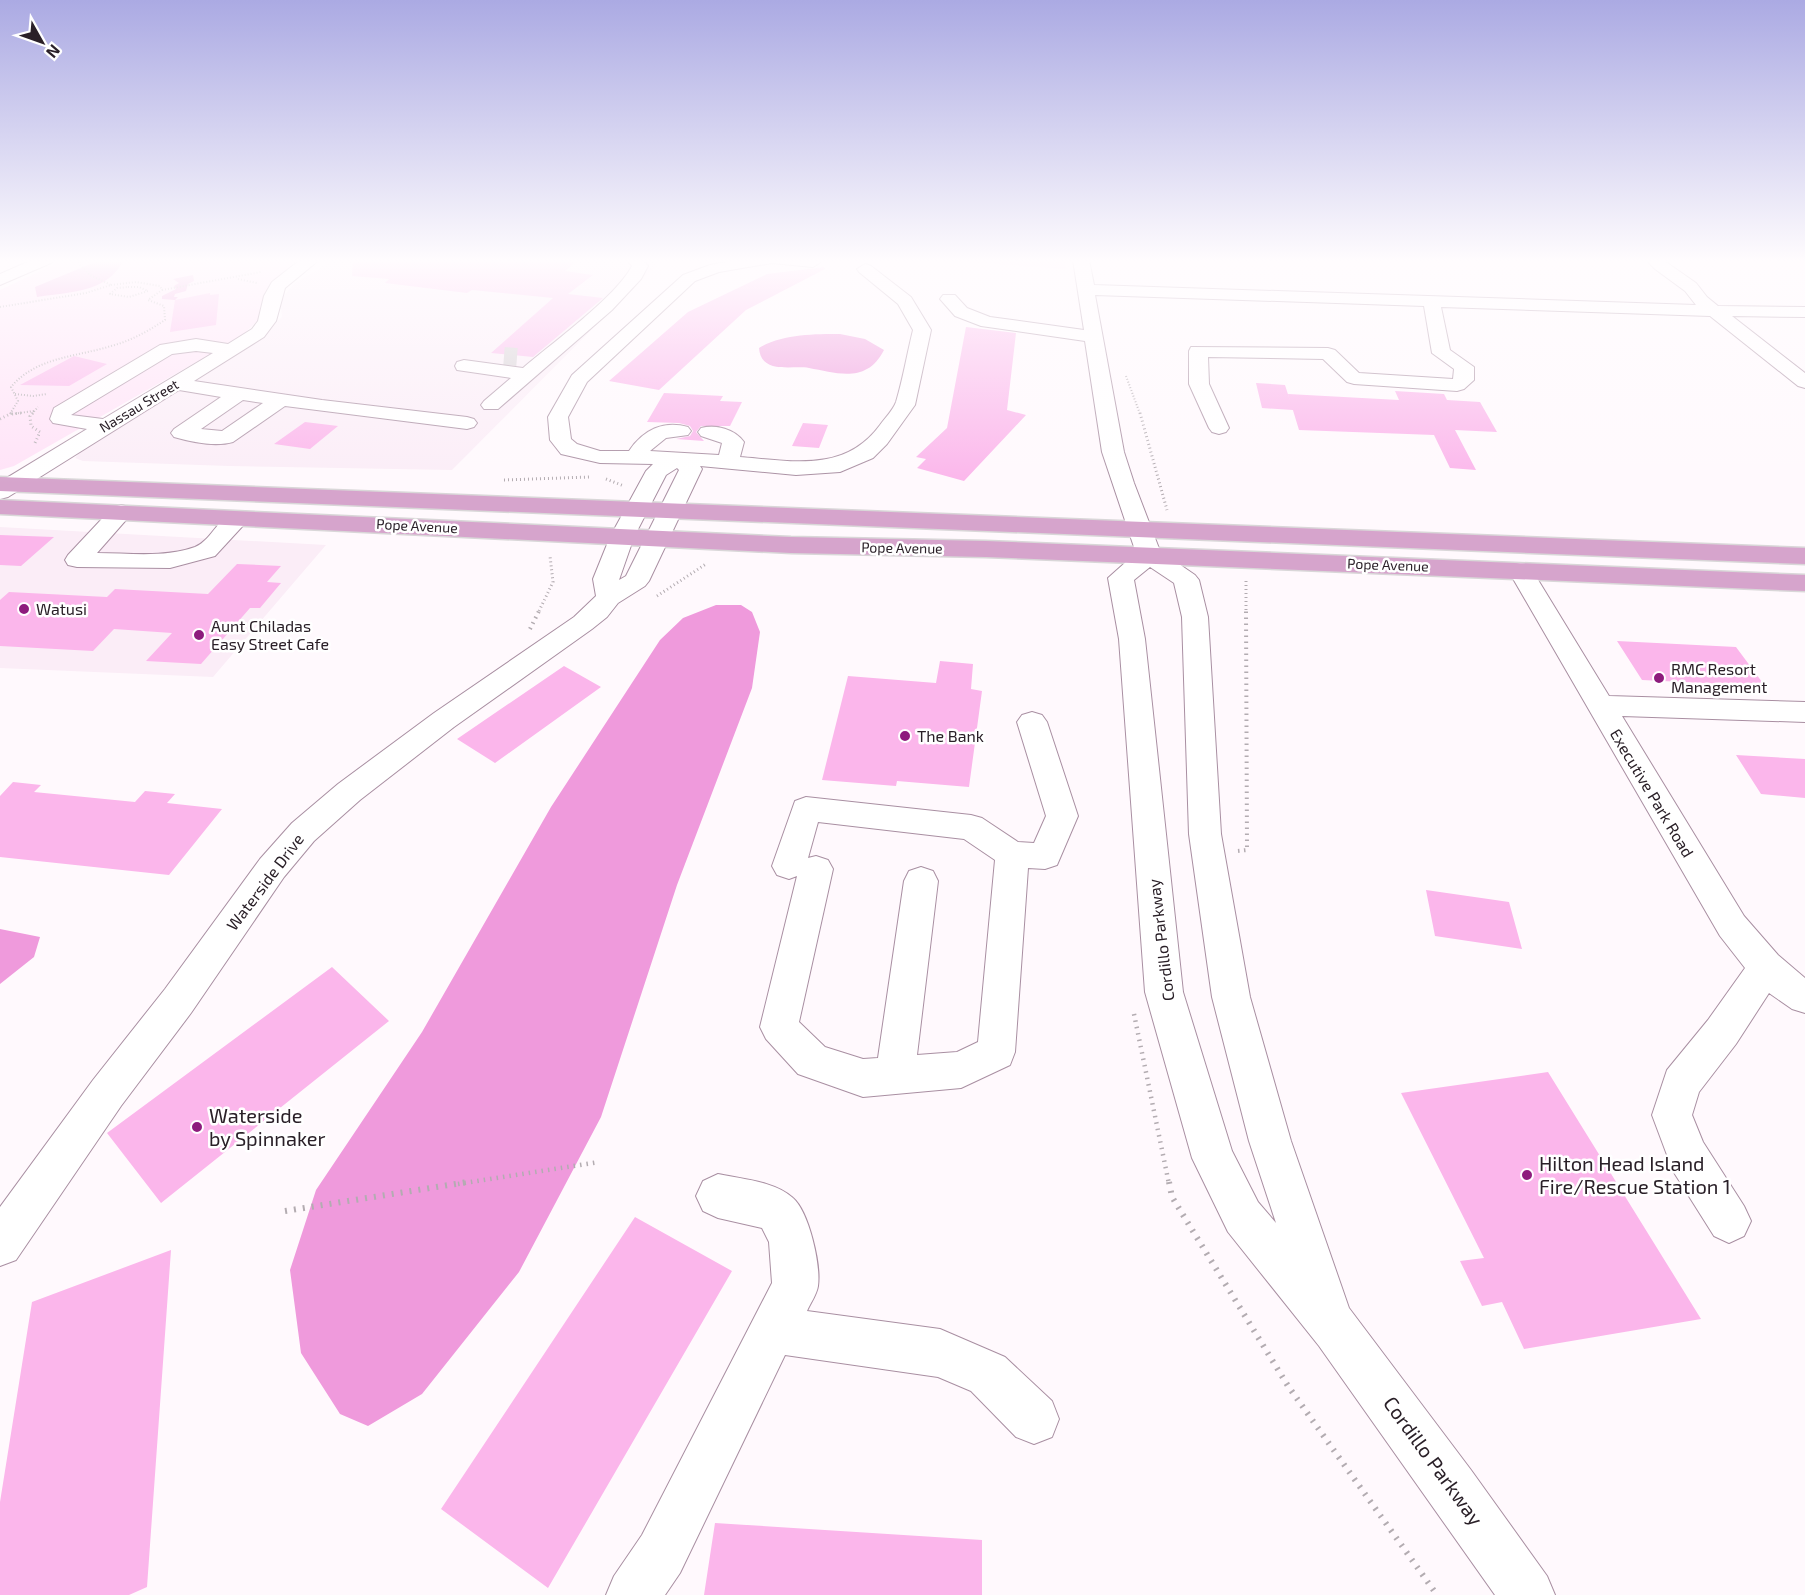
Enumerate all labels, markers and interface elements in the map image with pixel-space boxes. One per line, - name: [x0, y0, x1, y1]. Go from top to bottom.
- north arrow: [12, 12, 72, 72]
- text: N: [43, 41, 65, 62]
- street label: Nassau Street: [96, 375, 181, 436]
- street label: Pope Avenue: [376, 515, 458, 536]
- street label: Pope Avenue: [861, 538, 943, 557]
- street label: Pope Avenue: [1347, 555, 1429, 574]
- place label: Watusi: [36, 599, 87, 618]
- marker: Watusi: [17, 602, 31, 616]
- place label: Aunt Chiladas Easy Street Cafe: [211, 616, 329, 653]
- marker: Aunt Chiladas Easy Street Cafe: [192, 628, 206, 642]
- place label: RMC Resort Management: [1671, 659, 1767, 696]
- marker: RMC Resort Management: [1652, 671, 1666, 685]
- street label: Executive Park Road: [1607, 725, 1698, 860]
- place label: The Bank: [917, 726, 984, 745]
- marker: The Bank: [898, 729, 912, 743]
- street label: Waterside Drive: [222, 830, 307, 934]
- street label: Cordillo Parkway: [1144, 877, 1177, 1002]
- place label: Waterside by Spinnaker: [209, 1103, 326, 1150]
- marker: Waterside by Spinnaker: [190, 1120, 204, 1134]
- place label: Hilton Head Island Fire/Rescue Station 1: [1539, 1151, 1731, 1198]
- marker: Hilton Head Island Fire/Rescue Station 1: [1520, 1168, 1534, 1182]
- street label: Cordillo Parkway: [1379, 1391, 1489, 1530]

